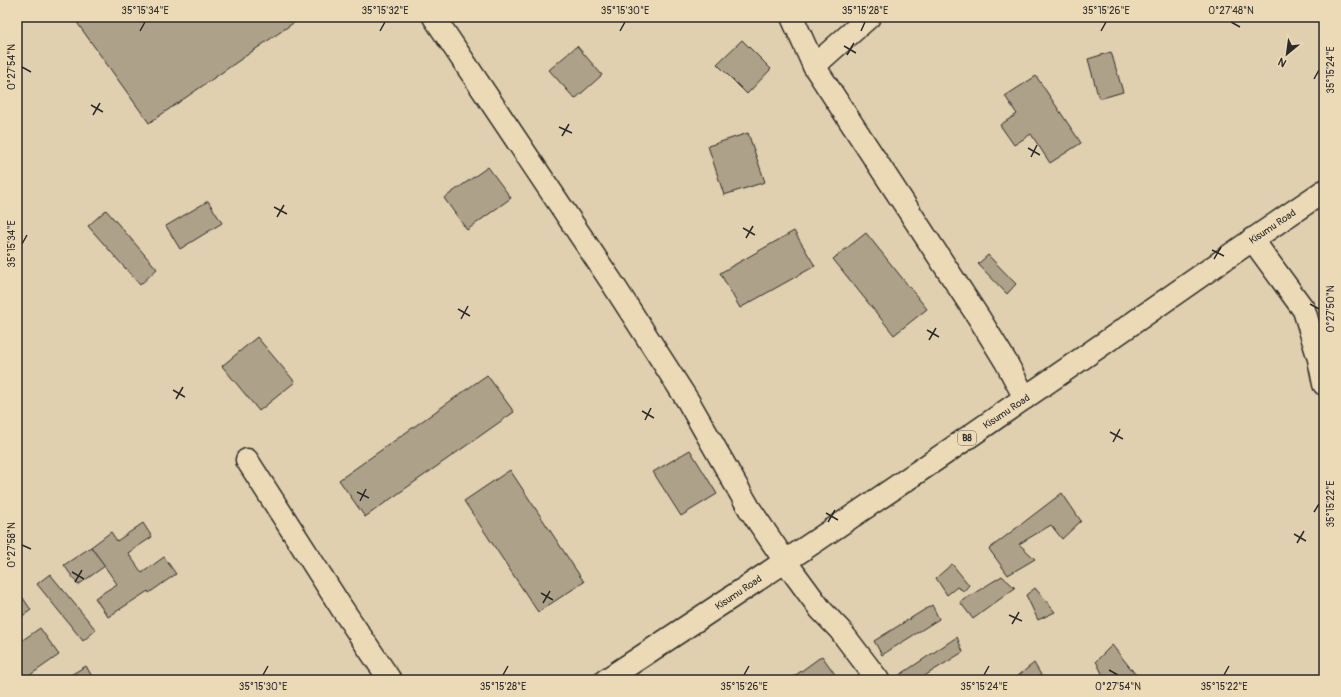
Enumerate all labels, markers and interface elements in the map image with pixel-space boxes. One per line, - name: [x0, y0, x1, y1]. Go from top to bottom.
- text: 35°15'34"E: [121, 5, 169, 17]
- text: 35°15'32"E: [361, 5, 409, 17]
- text: 35°15'30"E: [601, 5, 649, 17]
- text: 35°15'28"E: [842, 5, 888, 17]
- text: 35°15'26"E: [1082, 5, 1130, 17]
- text: 0°27'48"N: [1208, 5, 1254, 17]
- north arrow: [1267, 34, 1307, 74]
- text: 0°27'54"N: [6, 44, 18, 90]
- text: 35°15'24"E: [1325, 46, 1337, 94]
- text: N: [1275, 55, 1289, 70]
- street label: Kisumu Road: [1247, 207, 1298, 247]
- text: 35°15'34"E: [6, 220, 18, 268]
- text: 0°27'50"N: [1325, 285, 1337, 333]
- street label: Kisumu Road: [981, 392, 1032, 432]
- road number: B8: [958, 431, 976, 445]
- text: 35°15'22"E: [1325, 480, 1337, 528]
- text: 0°27'58"N: [6, 522, 18, 568]
- street label: Kisumu Road: [713, 573, 764, 613]
- text: 35°15'30"E: [239, 681, 287, 693]
- text: 35°15'28"E: [480, 681, 526, 693]
- text: 35°15'26"E: [720, 681, 768, 693]
- text: 35°15'24"E: [960, 681, 1008, 693]
- text: 0°27'54"N: [1095, 681, 1141, 693]
- text: 35°15'22"E: [1200, 681, 1248, 693]

